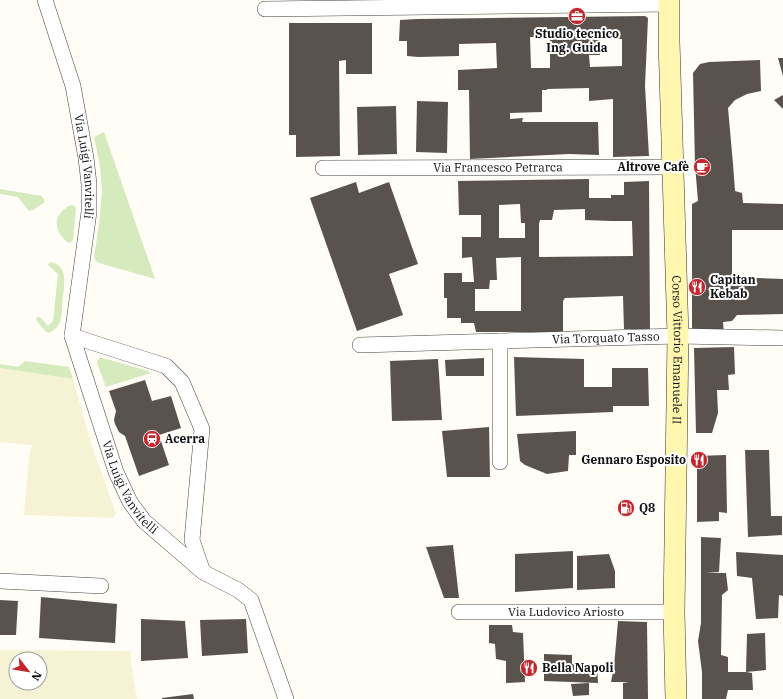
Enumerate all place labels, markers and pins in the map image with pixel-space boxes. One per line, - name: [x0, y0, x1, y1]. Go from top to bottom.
- office icon: Studio tecnico Ing. Guida: [567, 6, 587, 26]
- place label: Studio tecnico Ing. Guida: [535, 26, 619, 55]
- cafe icon: Altrove Cafè: [692, 157, 712, 177]
- place label: Altrove Cafè: [618, 159, 689, 174]
- place label: Capitan Kebab: [710, 272, 756, 301]
- restaurant icon: Capitan Kebab: [687, 277, 707, 297]
- station icon: Acerra: [142, 429, 162, 449]
- place label: Acerra: [165, 431, 205, 446]
- restaurant icon: Gennaro Esposito: [689, 450, 709, 470]
- place label: Gennaro Esposito: [581, 452, 686, 467]
- fuel station icon: Q8: [616, 498, 636, 518]
- place label: Q8: [639, 500, 655, 515]
- restaurant icon: Bella Napoli: [519, 658, 539, 678]
- place label: Bella Napoli: [542, 660, 614, 675]

